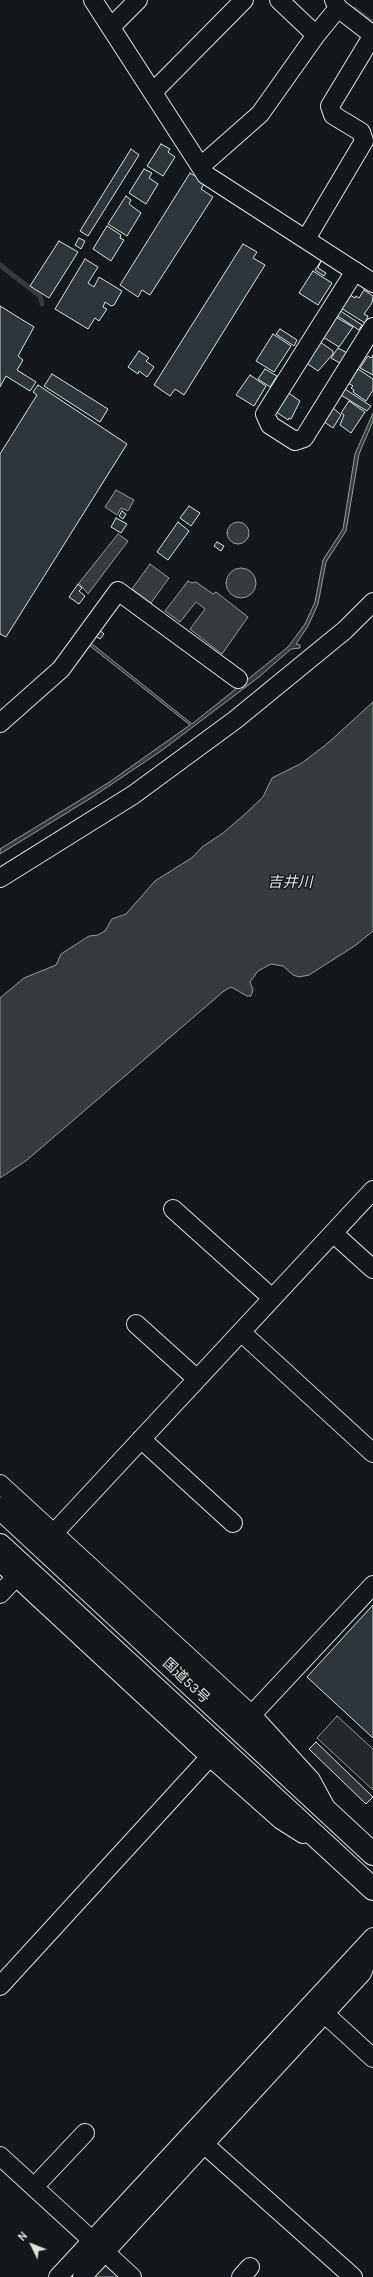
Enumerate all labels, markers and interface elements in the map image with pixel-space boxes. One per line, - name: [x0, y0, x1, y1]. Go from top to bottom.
- water label: 吉井川: [268, 874, 312, 892]
- street label: 国道53号: [159, 1655, 213, 1707]
- north arrow: [12, 2225, 52, 2265]
- text: N: [15, 2229, 30, 2244]

